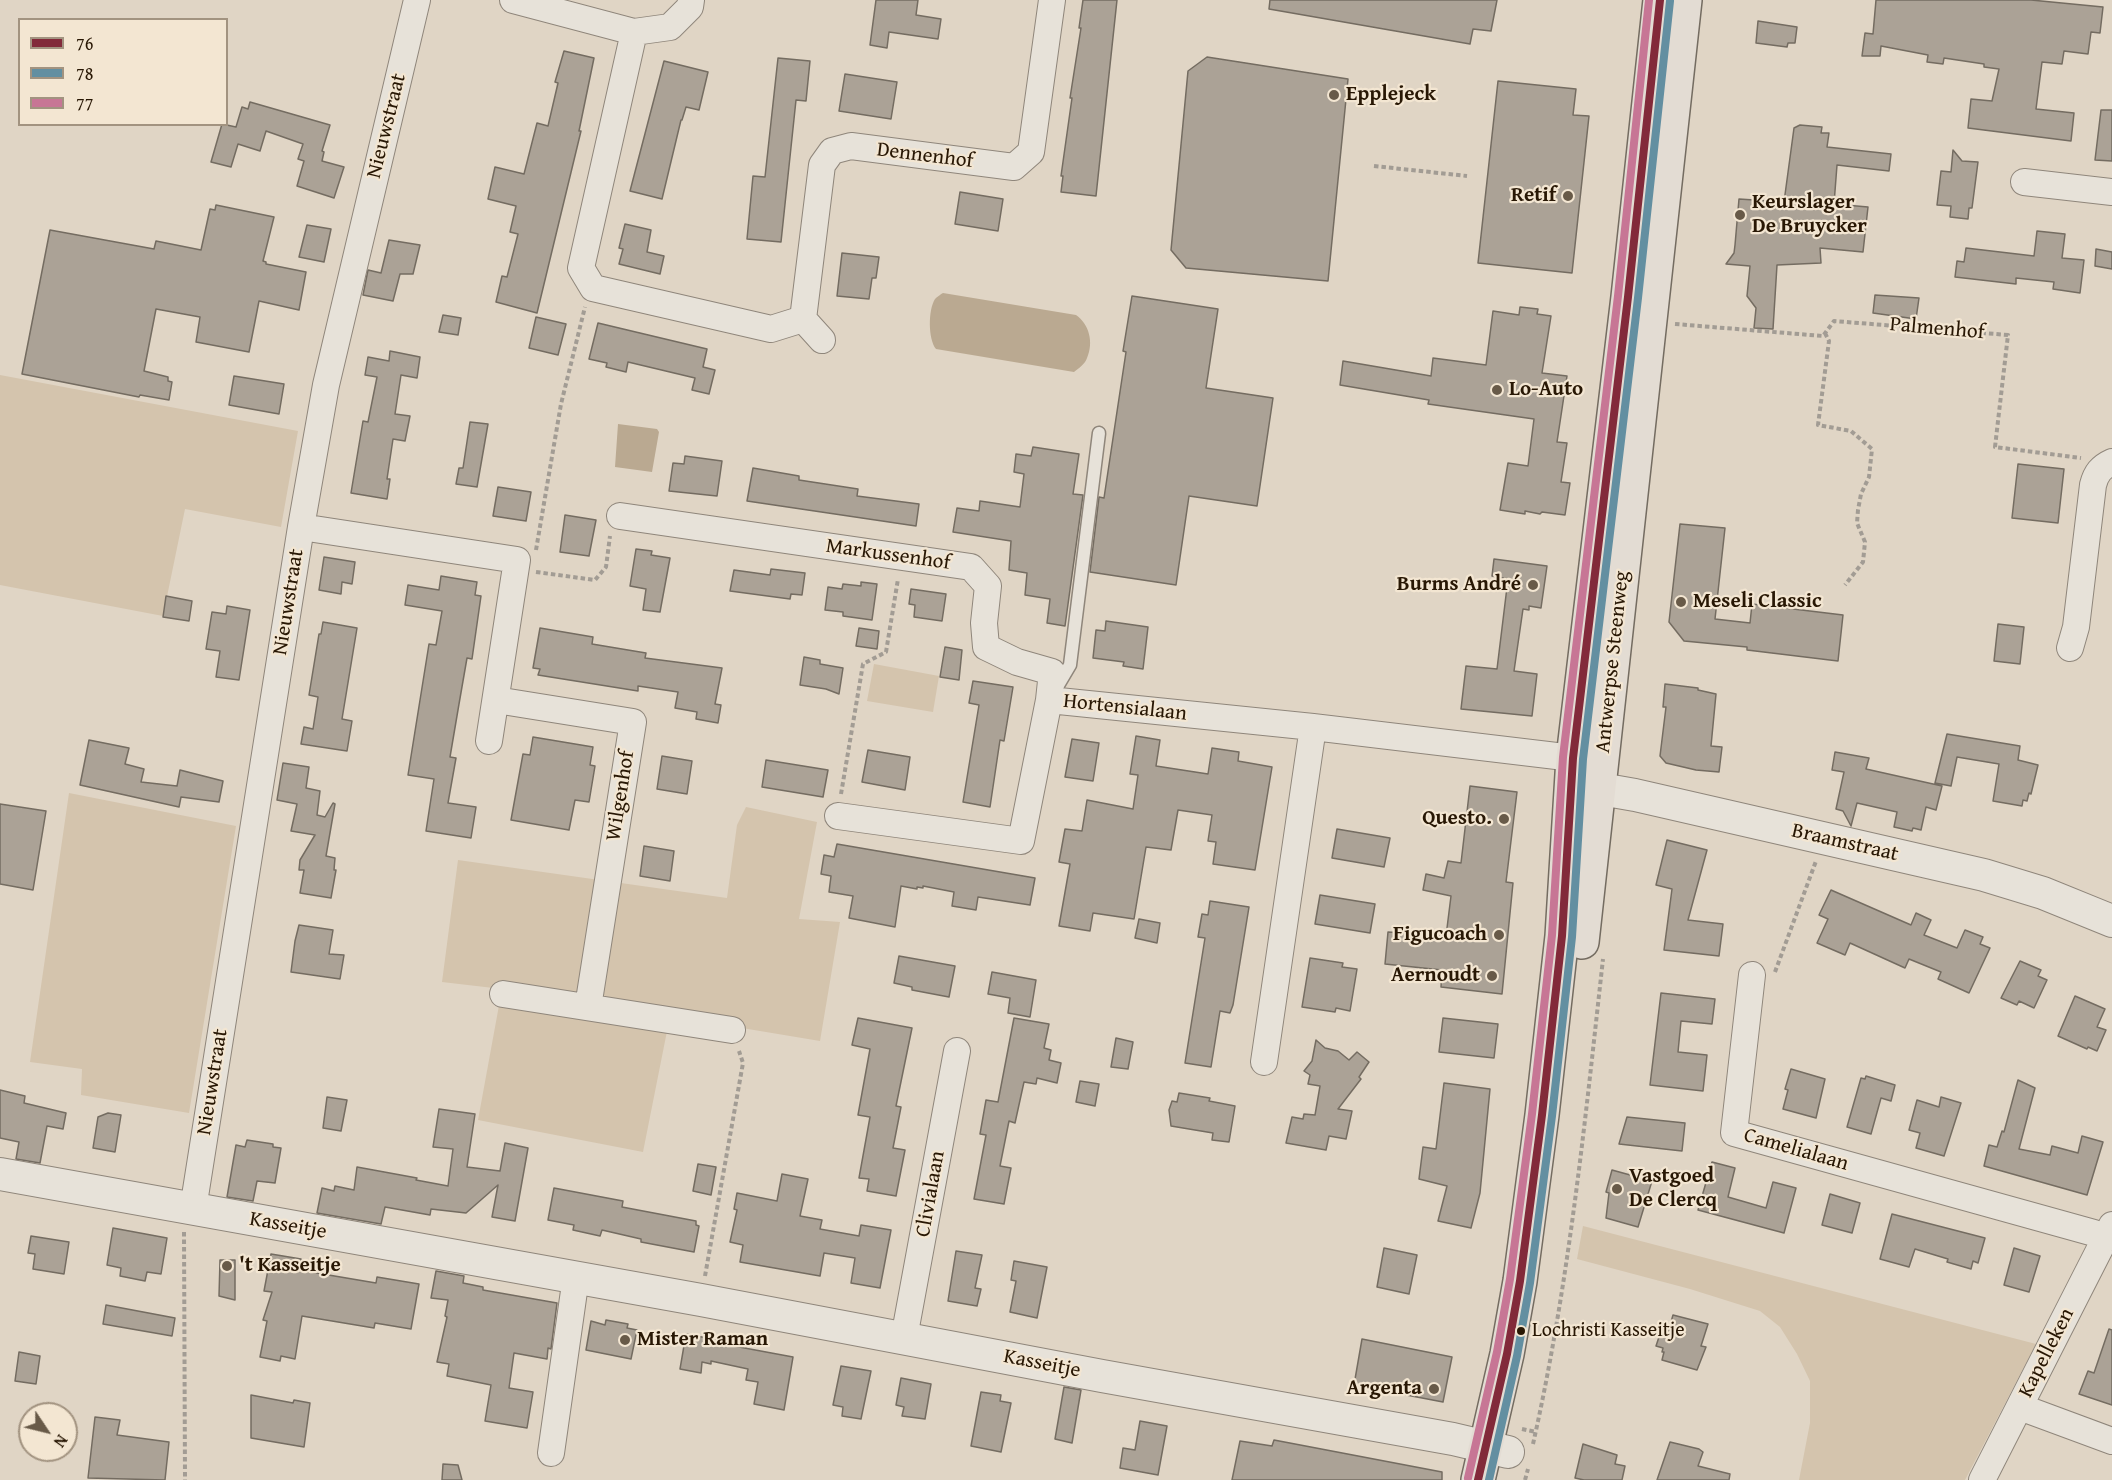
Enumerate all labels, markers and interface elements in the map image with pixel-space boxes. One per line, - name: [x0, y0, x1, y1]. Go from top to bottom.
- legend: [18, 18, 228, 126]
- text: 76: [76, 30, 93, 57]
- text: 78: [76, 60, 93, 87]
- street label: Nieuwstraat: [362, 71, 412, 181]
- place label: Epplejeck: [1346, 82, 1436, 108]
- marker: Epplejeck: [1327, 88, 1341, 102]
- text: 77: [76, 90, 93, 117]
- street label: Dennenhof: [875, 138, 975, 174]
- place label: Retif: [1511, 183, 1556, 209]
- marker: Retif: [1561, 189, 1575, 203]
- place label: Keurslager De Bruycker: [1752, 190, 1867, 240]
- marker: Keurslager De Bruycker: [1733, 208, 1747, 222]
- street label: Palmenhof: [1889, 312, 1985, 346]
- place label: Lo-Auto: [1509, 377, 1583, 403]
- marker: Lo-Auto: [1490, 383, 1504, 397]
- street label: Markussenhof: [824, 534, 952, 576]
- street label: Nieuwstraat: [268, 547, 310, 657]
- street label: Antwerpse Steenweg: [1591, 570, 1635, 754]
- place label: Burms André: [1397, 572, 1521, 598]
- marker: Burms André: [1526, 578, 1540, 592]
- place label: Meseli Classic: [1693, 589, 1822, 615]
- marker: Meseli Classic: [1674, 595, 1688, 609]
- street label: Hortensialaan: [1062, 689, 1188, 727]
- street label: Wilgenhof: [601, 749, 641, 843]
- place label: Questo.: [1422, 806, 1492, 832]
- marker: Questo.: [1497, 812, 1511, 826]
- street label: Braamstraat: [1789, 818, 1901, 868]
- place label: Figucoach: [1393, 922, 1487, 948]
- marker: Figucoach: [1492, 928, 1506, 942]
- place label: Aernoudt: [1391, 963, 1480, 989]
- marker: Aernoudt: [1485, 969, 1499, 983]
- street label: Nieuwstraat: [192, 1027, 234, 1137]
- street label: Camelialaan: [1741, 1123, 1851, 1177]
- street label: Clivialaan: [911, 1149, 951, 1239]
- place label: Vastgoed De Clercq: [1629, 1164, 1717, 1214]
- marker: Vastgoed De Clercq: [1610, 1182, 1624, 1196]
- street label: Kasseitje: [248, 1207, 328, 1245]
- place label: 't Kasseitje: [239, 1253, 341, 1279]
- marker: 't Kasseitje: [220, 1259, 234, 1273]
- street label: Kapelleken: [2014, 1304, 2080, 1402]
- place label: Lochristi Kasseitje: [1532, 1319, 1685, 1343]
- marker: Lochristi Kasseitje: [1515, 1325, 1527, 1337]
- place label: Mister Raman: [637, 1327, 768, 1353]
- marker: Mister Raman: [618, 1333, 632, 1347]
- street label: Kasseitje: [1001, 1344, 1083, 1384]
- place label: Argenta: [1346, 1376, 1422, 1402]
- marker: Argenta: [1427, 1382, 1441, 1396]
- north arrow: [18, 1402, 78, 1462]
- text: N: [48, 1430, 74, 1452]

